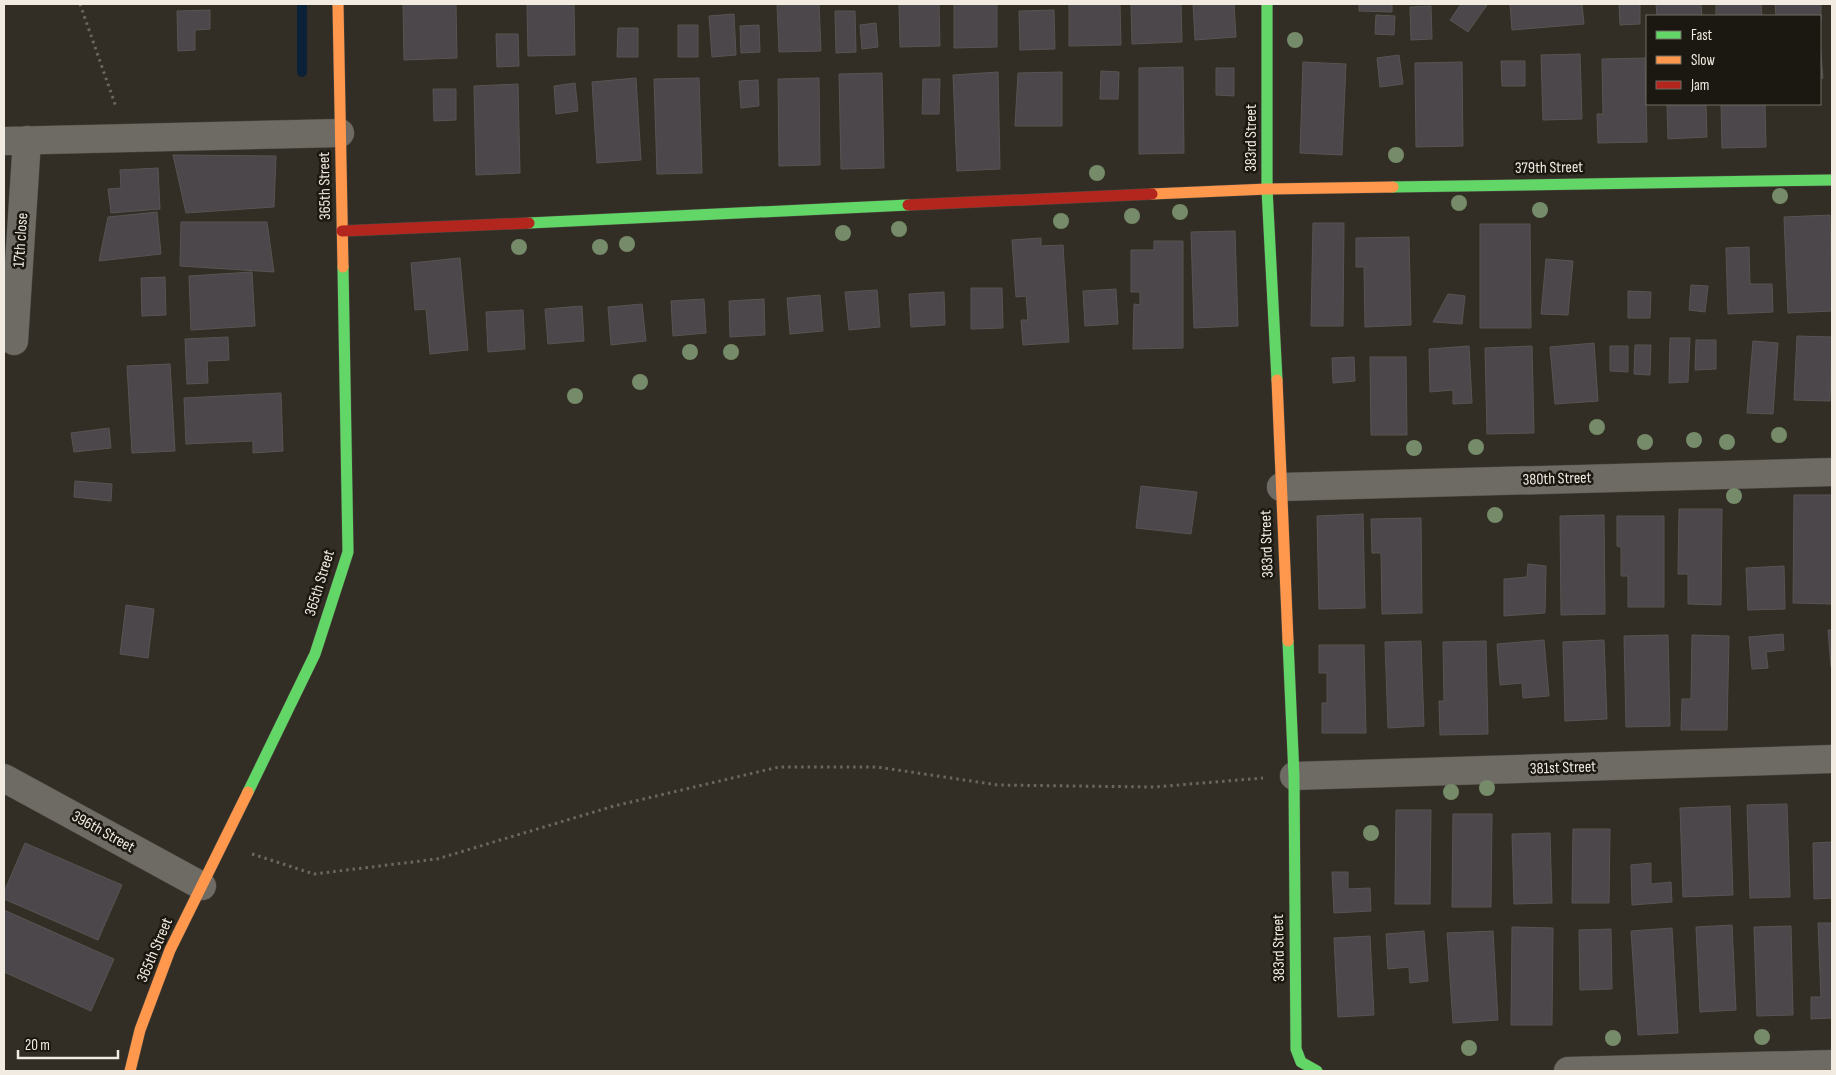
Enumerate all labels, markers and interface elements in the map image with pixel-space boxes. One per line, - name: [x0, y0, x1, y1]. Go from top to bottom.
- legend: [1646, 15, 1821, 105]
- text: Fast: [1691, 26, 1713, 45]
- text: Slow: [1691, 51, 1715, 70]
- text: Jam: [1690, 76, 1709, 95]
- street label: 383rd Street: [1242, 104, 1261, 172]
- street label: 365th Street: [315, 152, 335, 220]
- street label: 379th Street: [1515, 158, 1583, 178]
- street label: 17th close: [10, 212, 32, 268]
- street label: 380th Street: [1522, 468, 1592, 490]
- street label: 383rd Street: [1256, 510, 1278, 578]
- street label: 365th Street: [301, 548, 339, 618]
- street label: 381st Street: [1530, 757, 1597, 779]
- street label: 396th Street: [68, 807, 138, 857]
- street label: 383rd Street: [1269, 914, 1289, 982]
- street label: 365th Street: [133, 915, 177, 985]
- scale bar: [18, 1028, 118, 1060]
- text: 20 m: [25, 1036, 50, 1055]

